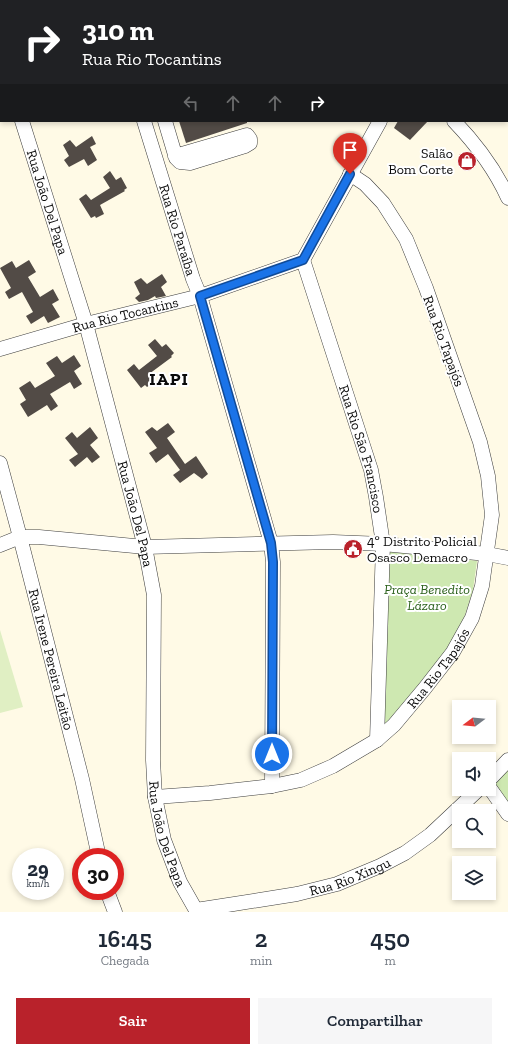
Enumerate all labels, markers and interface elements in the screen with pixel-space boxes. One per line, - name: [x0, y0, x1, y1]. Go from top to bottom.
- text: 310 m: [82, 14, 154, 47]
- icon: right: [16, 16, 68, 68]
- text: Rua Rio Tocantins: [82, 48, 222, 70]
- icon: left: [180, 92, 202, 114]
- icon: ahead: [222, 92, 244, 114]
- icon: ahead: [264, 92, 286, 114]
- icon: right: [306, 92, 328, 114]
- pin: [333, 133, 367, 174]
- icon: arrive: [339, 139, 361, 161]
- place label: Salão Bom Corte: [388, 145, 453, 178]
- street label: Rua João Del Papa: [23, 148, 72, 257]
- shop icon: Salão Bom Corte: [456, 150, 478, 172]
- street label: Rua Rio Paraíba: [155, 182, 200, 278]
- street label: Rua Rio Tapajós: [419, 293, 468, 389]
- street label: Rua Rio Tocantins: [70, 294, 180, 337]
- district label: IAPI: [149, 368, 189, 390]
- street label: Rua Rio São Francisco: [335, 383, 386, 514]
- street label: Rua João Del Papa: [114, 459, 157, 569]
- place label: 4º Distrito Policial Osasco Demacro: [367, 533, 477, 566]
- public building icon: 4º Distrito Policial Osasco Demacro: [342, 538, 364, 560]
- park label: Praça Benedito Lázaro: [384, 581, 470, 614]
- street label: Rua Irene Pereira Leitão: [25, 587, 77, 732]
- street label: Rua Rio Tapajós: [404, 625, 474, 712]
- north arrow: [452, 700, 496, 744]
- map controls: [452, 700, 496, 900]
- position arrow: [251, 733, 293, 775]
- button: sound: [452, 752, 496, 796]
- street label: Rua João Del Papa: [145, 781, 189, 890]
- button: search: [452, 804, 496, 848]
- speed limit sign: 30: [72, 848, 124, 900]
- street label: Rua Rio Xingu: [308, 854, 394, 900]
- button: layers: [452, 856, 496, 900]
- text: 29: [27, 857, 49, 881]
- text: km/h: [27, 878, 49, 890]
- text: 16:45: [98, 924, 152, 953]
- text: 2: [255, 924, 267, 953]
- text: 450: [370, 924, 410, 953]
- text: Chegada: [101, 953, 149, 968]
- text: min: [250, 953, 272, 968]
- text: m: [385, 953, 396, 968]
- button: Sair: [16, 998, 250, 1044]
- button: Compartilhar: [258, 998, 492, 1044]

